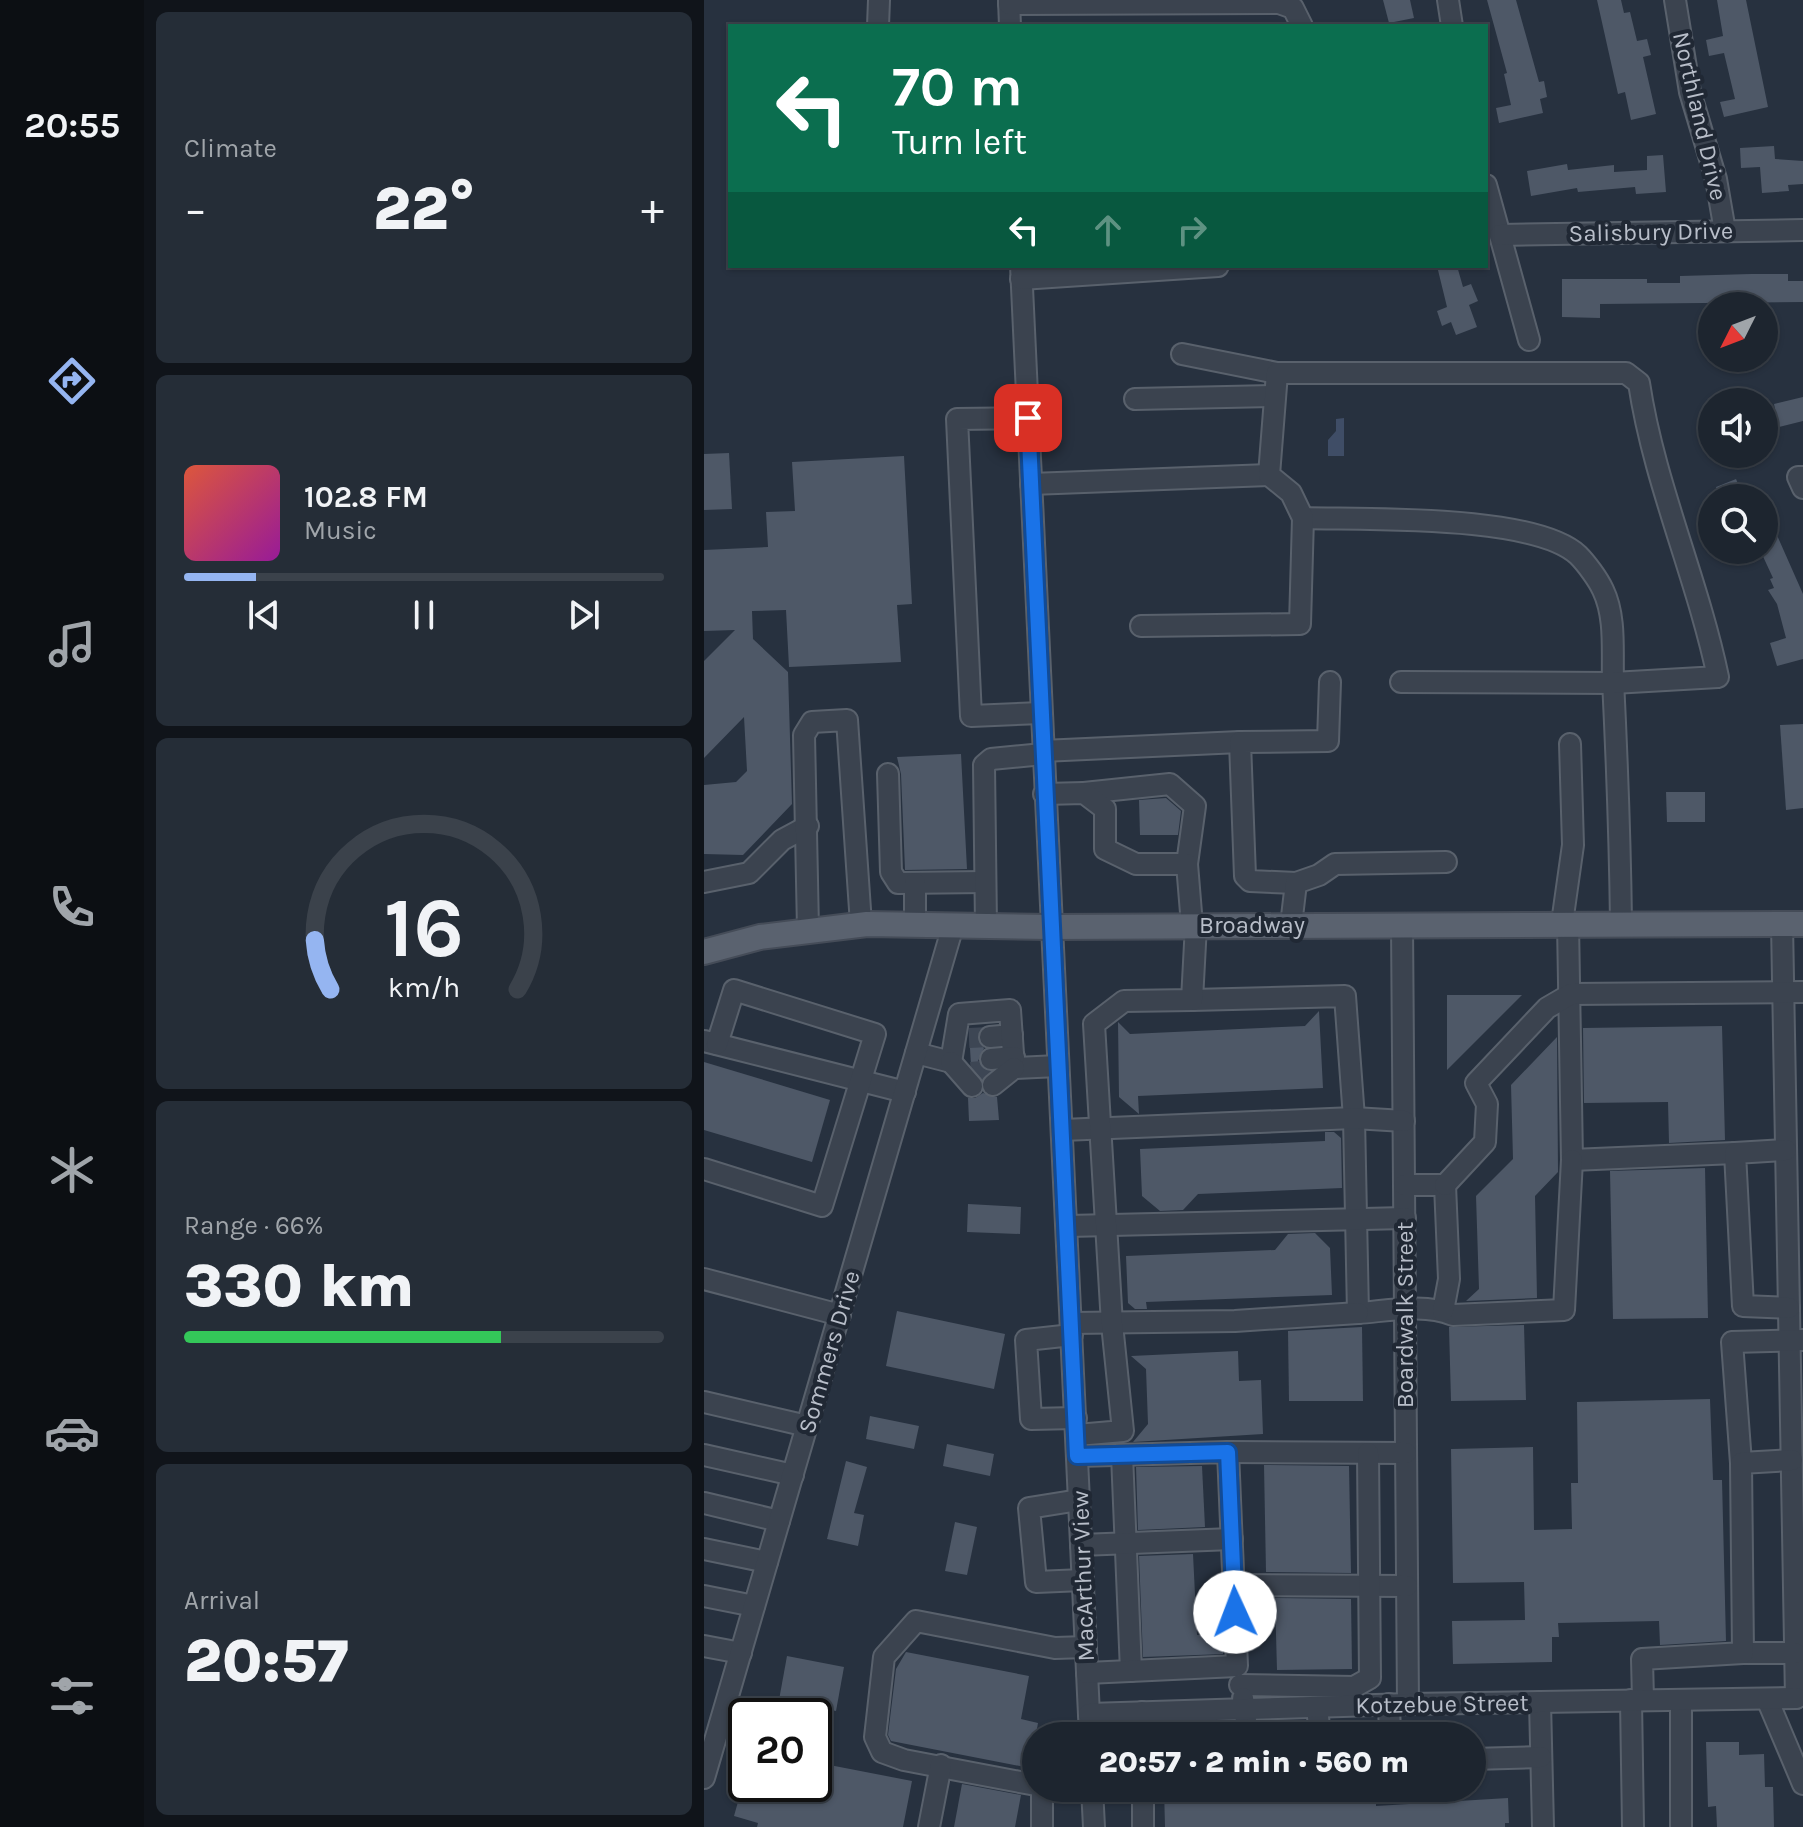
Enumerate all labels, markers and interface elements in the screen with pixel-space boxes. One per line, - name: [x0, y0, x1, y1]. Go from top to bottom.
- street label: Northland Drive: [1667, 29, 1733, 203]
- text: 70 m: [892, 54, 1023, 119]
- icon: left: [760, 56, 864, 160]
- text: 20:55: [24, 104, 120, 146]
- text: Turn left: [892, 121, 1027, 163]
- text: Climate: [184, 133, 277, 164]
- text: 22°: [373, 174, 475, 244]
- text: −: [184, 184, 207, 235]
- text: +: [641, 184, 664, 235]
- icon: left: [1002, 208, 1046, 252]
- icon: ahead: [1086, 208, 1130, 252]
- icon: right: [1170, 208, 1214, 252]
- street label: Salisbury Drive: [1568, 217, 1734, 247]
- north arrow: [1698, 292, 1778, 372]
- map controls: [1698, 292, 1778, 564]
- icon: directions: [44, 353, 100, 409]
- pin: [994, 384, 1062, 452]
- button: sound: [1698, 388, 1778, 468]
- icon: arrive: [1006, 396, 1050, 440]
- text: 102.8 FM: [304, 479, 428, 515]
- button: search: [1698, 484, 1778, 564]
- text: Music: [304, 515, 377, 546]
- icon: previous: [242, 593, 286, 637]
- icon: pause: [402, 593, 446, 637]
- icon: next: [562, 593, 606, 637]
- icon: music: [44, 616, 100, 672]
- icon: phone: [44, 879, 100, 935]
- text: 16: [384, 879, 464, 976]
- street label: Broadway: [1199, 911, 1305, 939]
- text: km/h: [388, 971, 460, 1004]
- icon: climate: [44, 1142, 100, 1198]
- text: Range · 66%: [184, 1210, 324, 1241]
- street label: Boardwalk Street: [1391, 1222, 1419, 1408]
- text: 330 km: [184, 1251, 414, 1321]
- street label: Sommers Drive: [792, 1267, 866, 1437]
- icon: car: [44, 1405, 100, 1461]
- street label: MacArthur View: [1066, 1490, 1100, 1662]
- position arrow: [1193, 1570, 1277, 1654]
- text: Arrival: [184, 1585, 260, 1616]
- text: 20:57: [184, 1626, 349, 1696]
- icon: filters: [44, 1668, 100, 1724]
- street label: Kotzebue Street: [1355, 1688, 1529, 1720]
- speed limit sign: 20: [728, 1698, 832, 1802]
- text: 20:57 · 2 min · 560 m: [1099, 1744, 1409, 1780]

